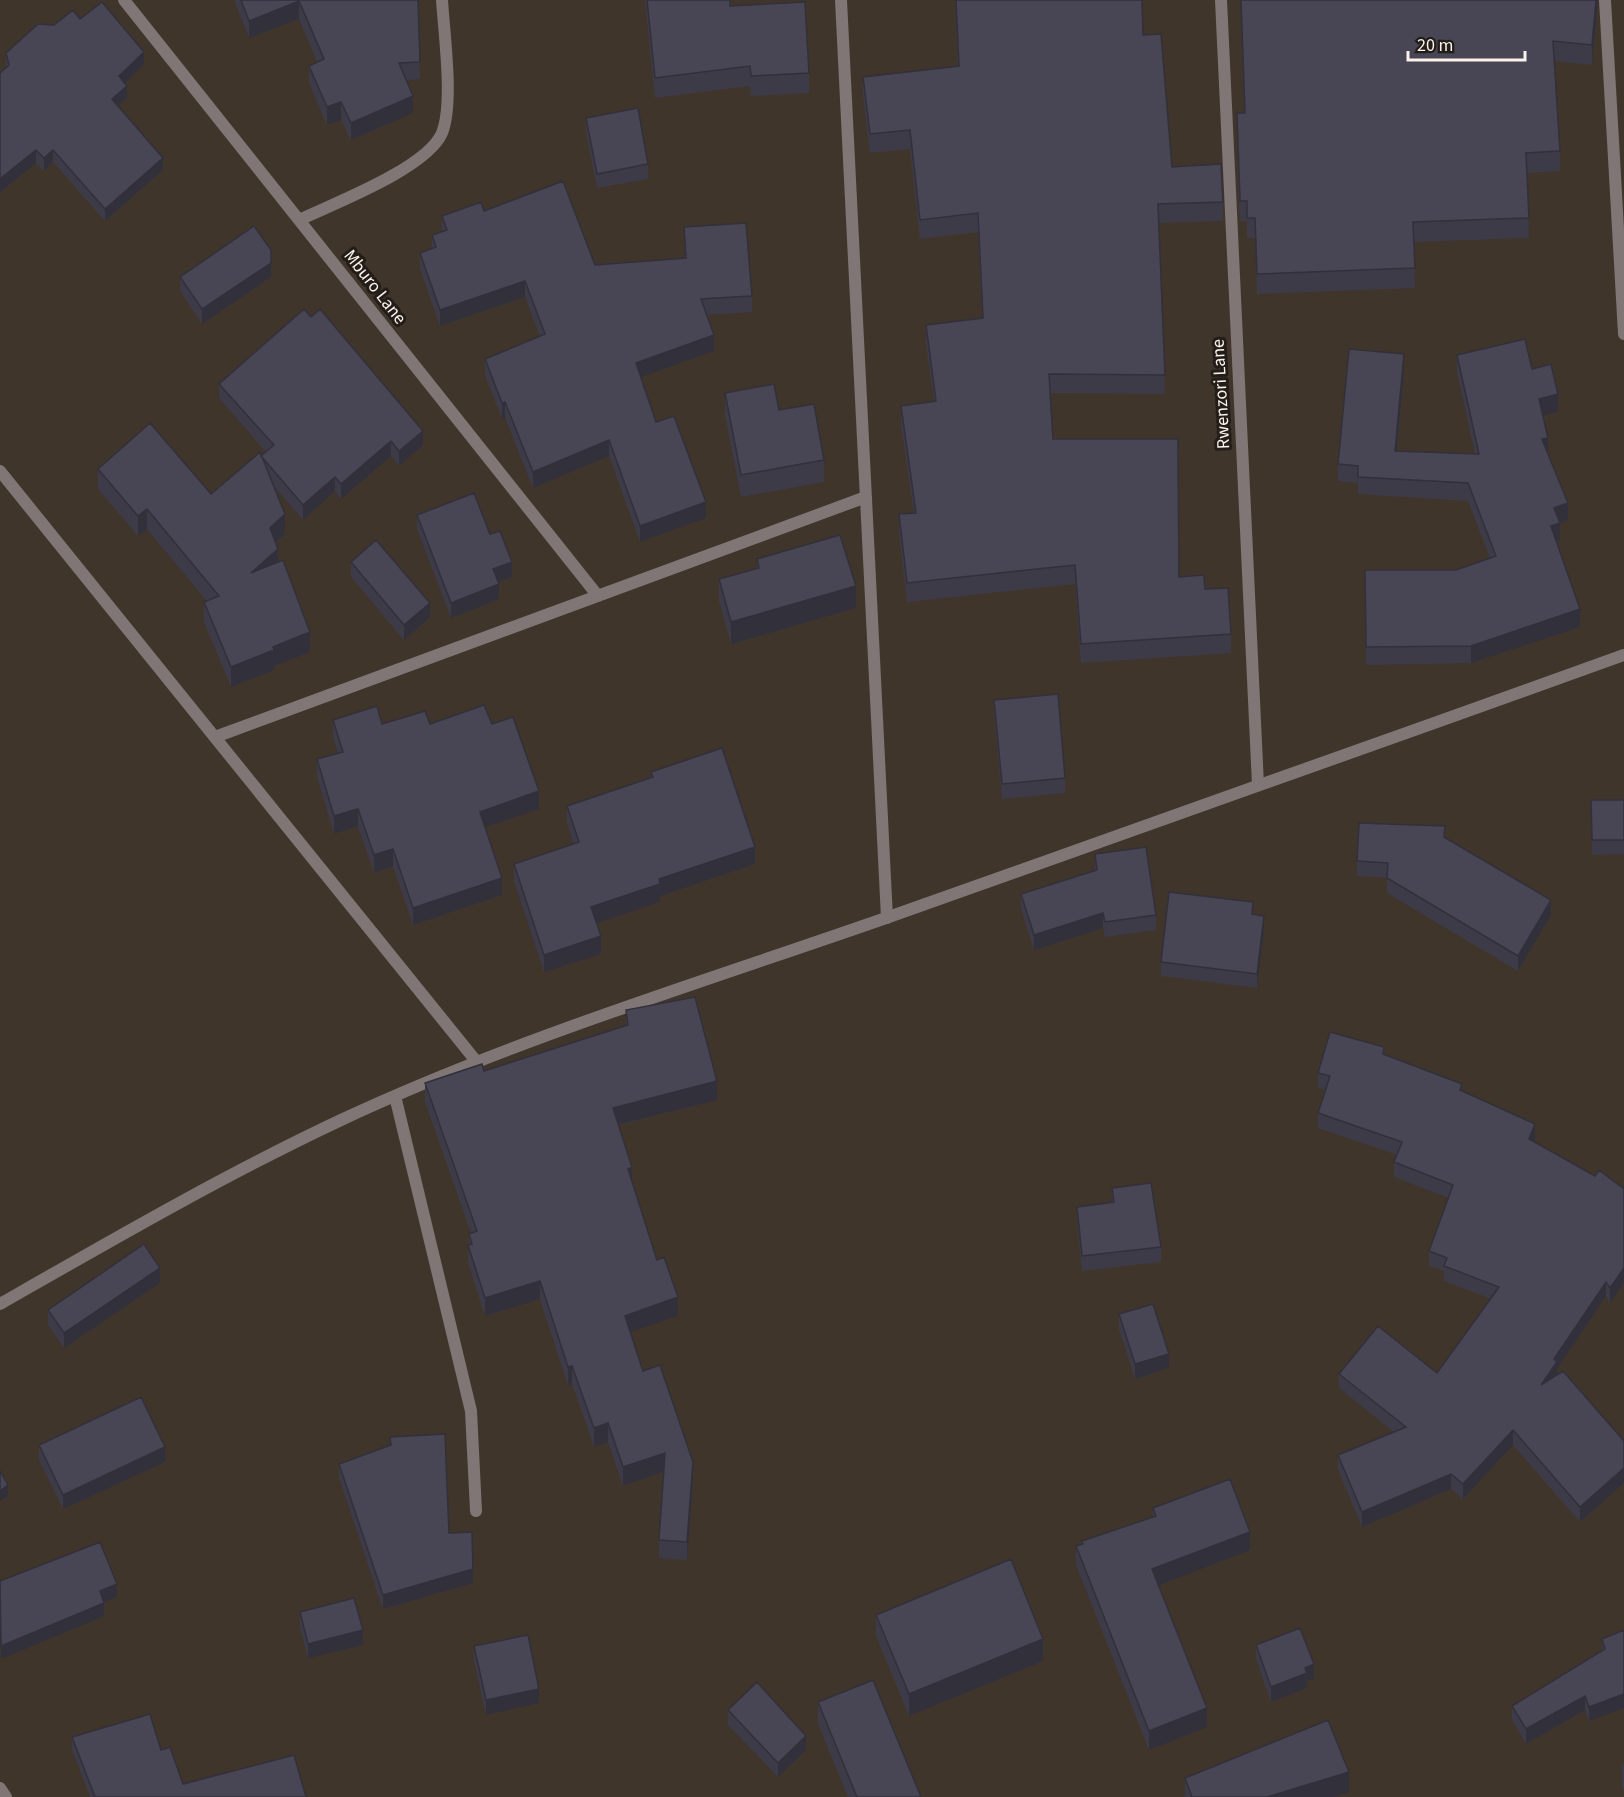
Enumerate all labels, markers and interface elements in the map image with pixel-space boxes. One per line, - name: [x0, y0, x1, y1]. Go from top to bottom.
- scale bar: [1408, 24, 1525, 62]
- text: 20 m: [1417, 33, 1453, 58]
- street label: Mburo Lane: [338, 244, 412, 330]
- street label: Rwenzori Lane: [1206, 338, 1236, 450]

